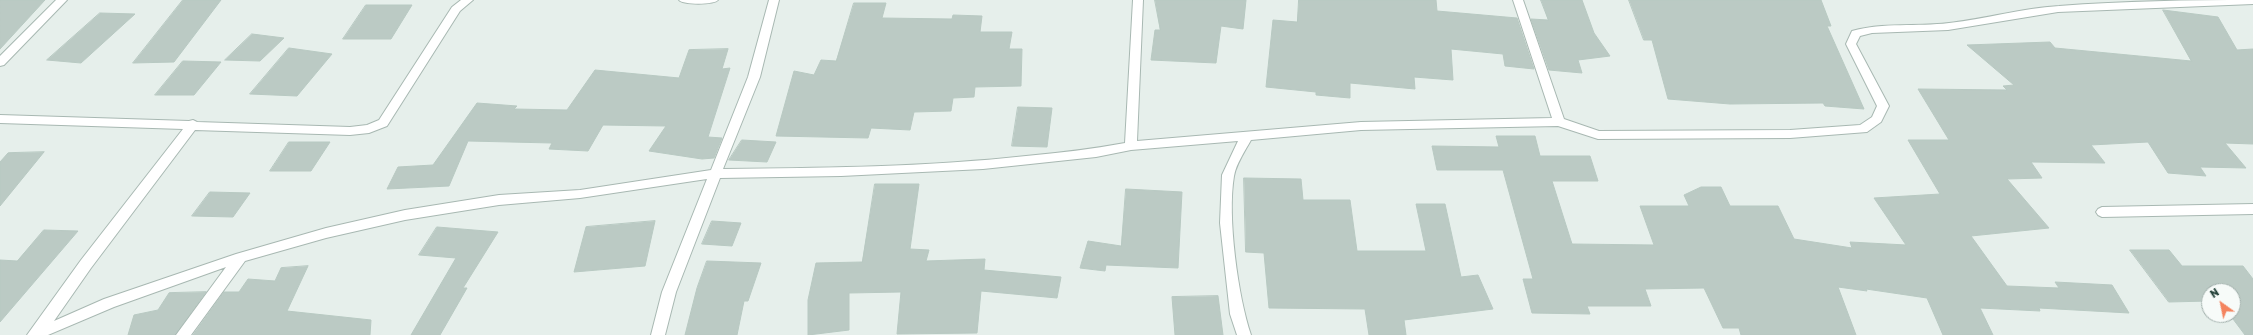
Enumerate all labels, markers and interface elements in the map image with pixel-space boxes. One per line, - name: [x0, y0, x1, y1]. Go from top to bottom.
- north arrow: [2201, 283, 2241, 323]
- text: N: [2208, 286, 2222, 301]

